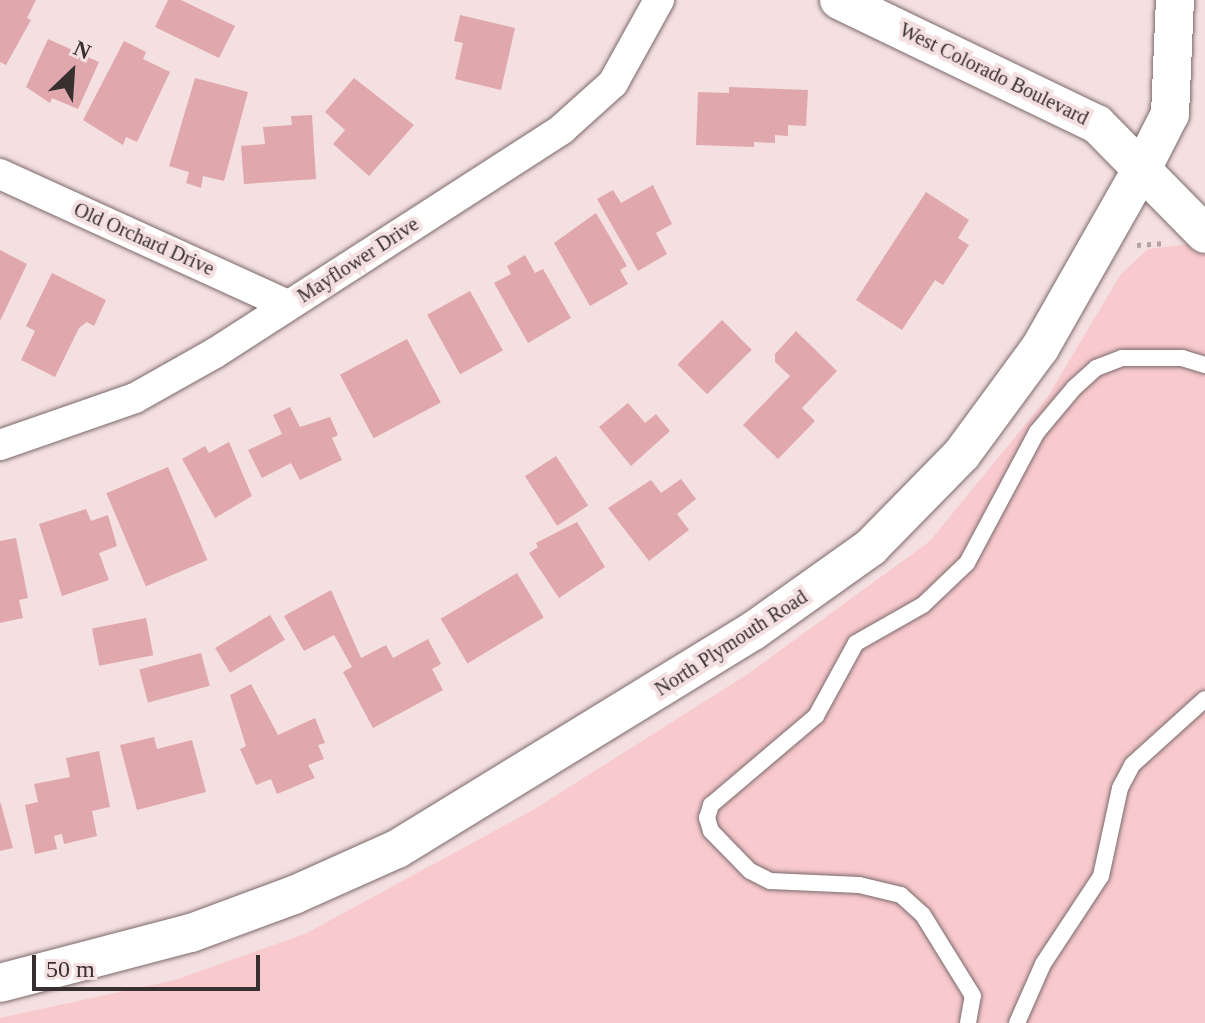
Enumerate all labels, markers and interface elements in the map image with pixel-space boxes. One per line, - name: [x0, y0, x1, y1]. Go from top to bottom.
- street label: West Colorado Boulevard: [896, 18, 1092, 130]
- north arrow: [32, 32, 112, 112]
- text: N: [70, 35, 95, 64]
- street label: Old Orchard Drive: [70, 197, 218, 281]
- street label: Mayflower Drive: [293, 212, 423, 308]
- street label: North Plymouth Road: [650, 585, 812, 701]
- scale bar: [36, 939, 264, 989]
- text: 50 m: [46, 956, 95, 982]

